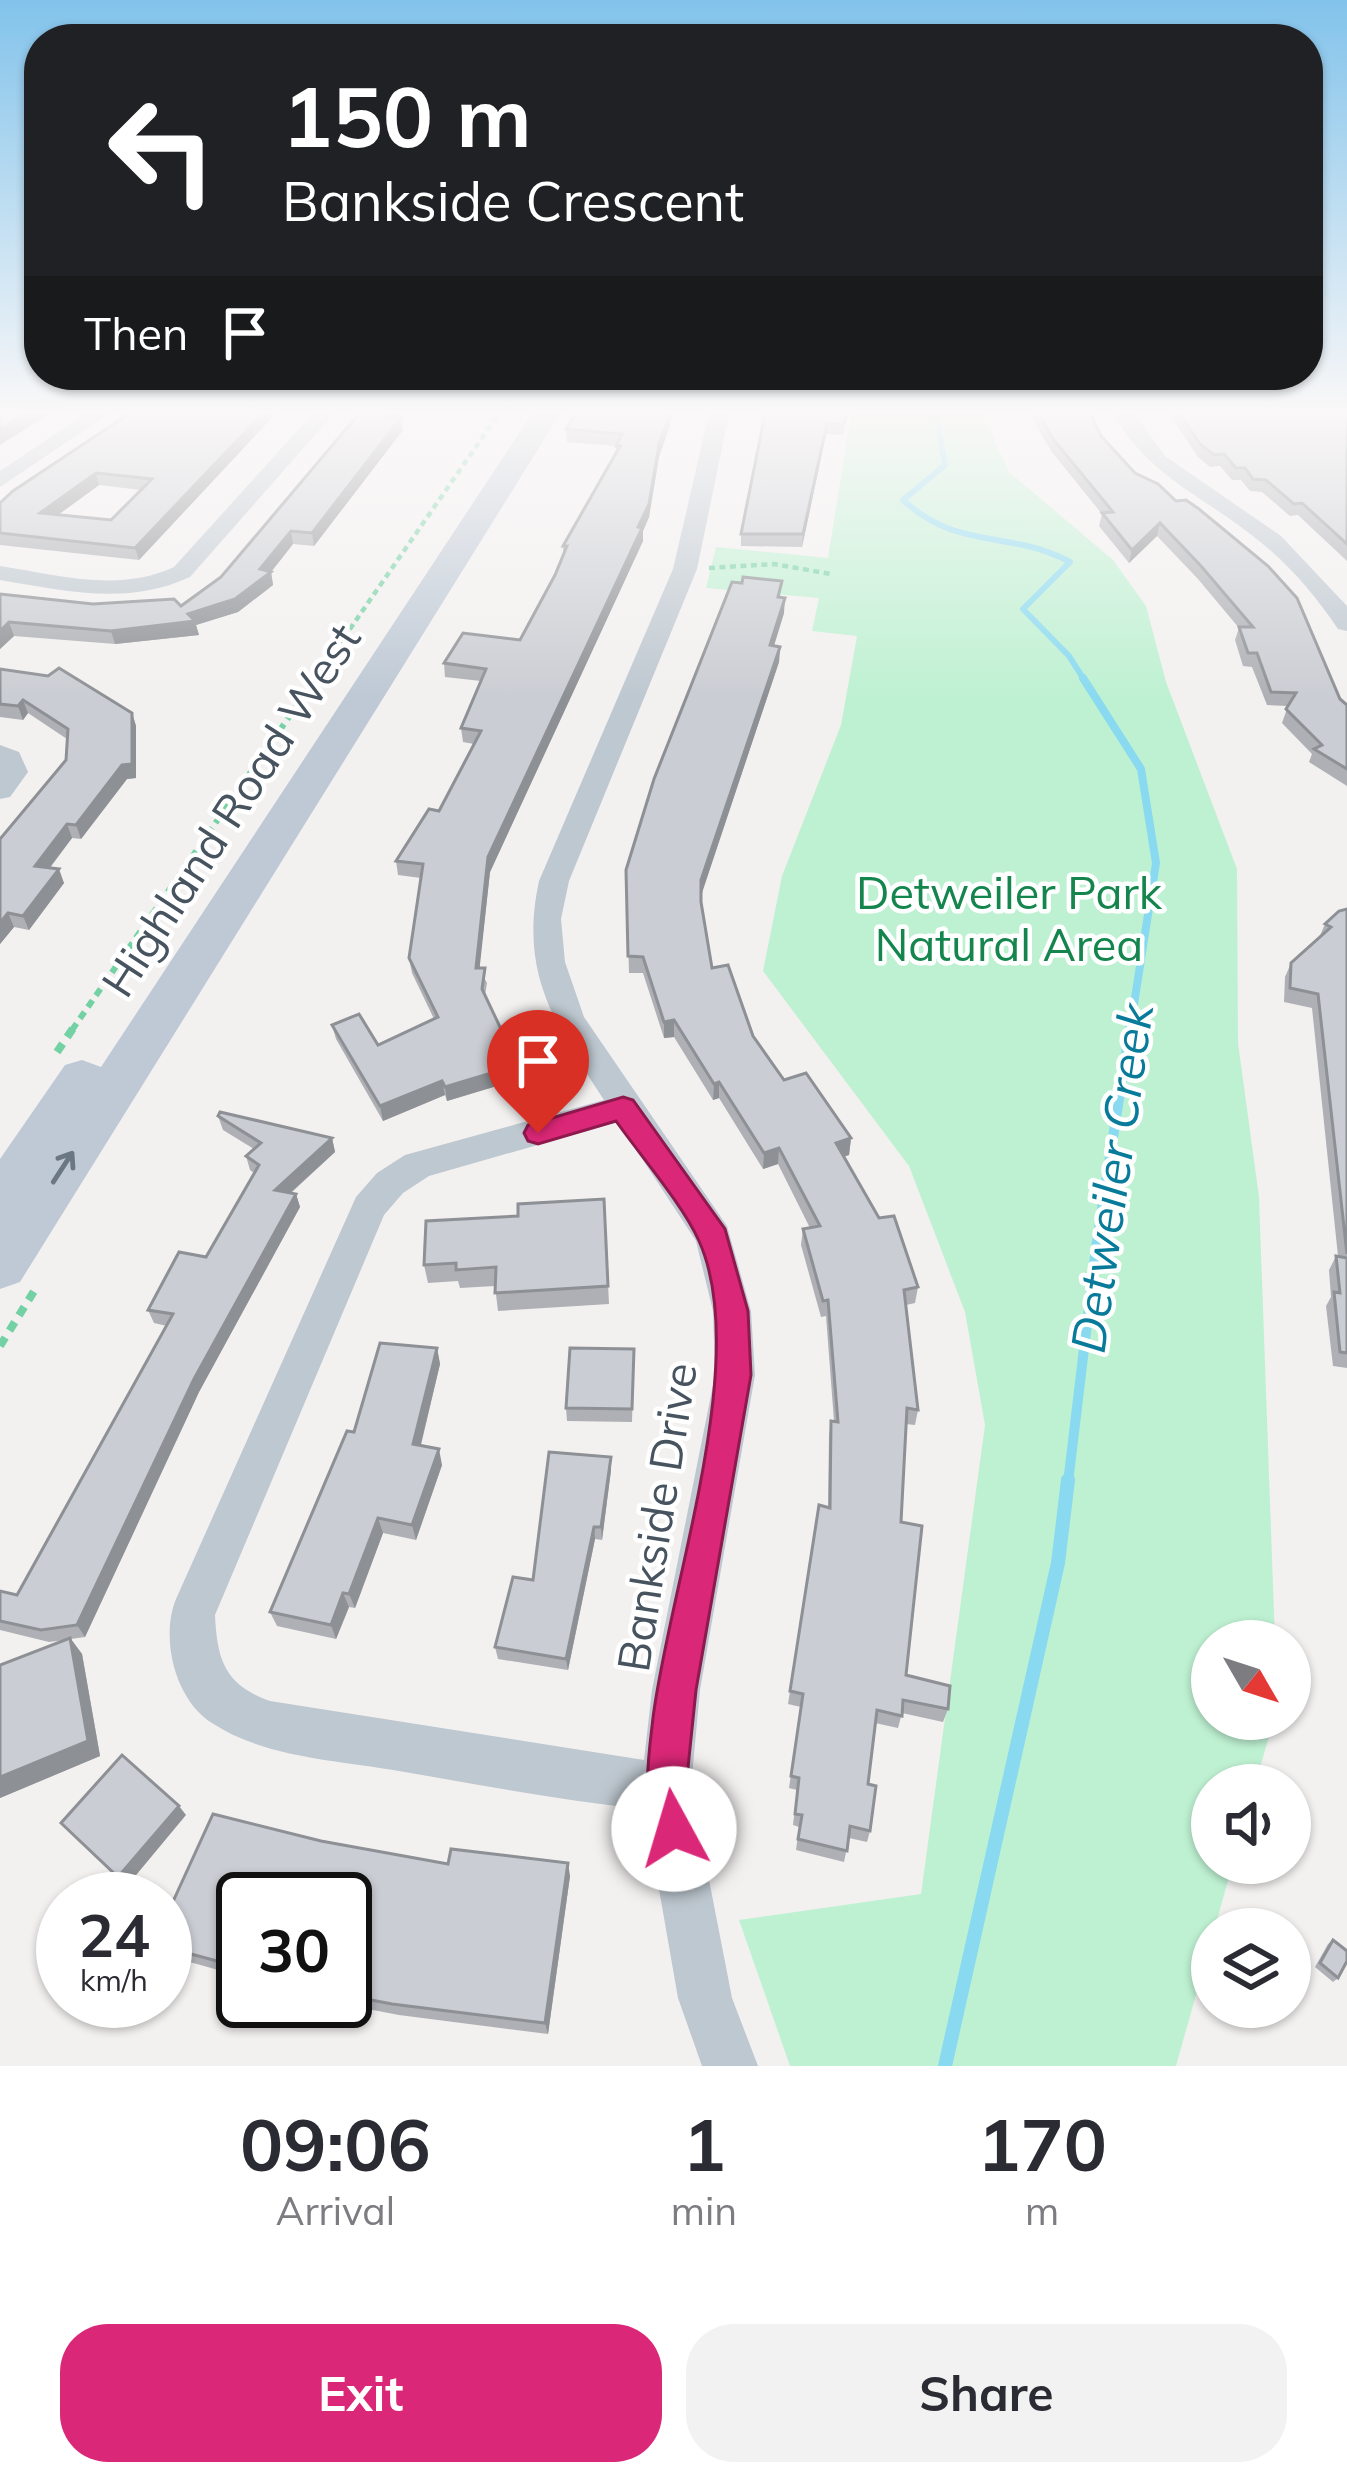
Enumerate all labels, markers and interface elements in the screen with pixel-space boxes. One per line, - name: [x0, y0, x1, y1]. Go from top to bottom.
- text: 150 m: [282, 63, 532, 168]
- icon: left: [84, 72, 240, 228]
- text: Bankside Crescent: [282, 167, 744, 235]
- icon: arrive: [212, 300, 278, 366]
- text: Then: [84, 305, 188, 361]
- street label: Highland Road West: [89, 613, 372, 1006]
- park label: Detweiler Park Natural Area: [856, 864, 1163, 972]
- water label: Detweiler Creek: [1057, 998, 1165, 1356]
- pin: [487, 1010, 589, 1133]
- icon: arrive: [505, 1028, 571, 1094]
- one-way arrow: [51, 1151, 75, 1185]
- street label: Bankside Drive: [604, 1359, 708, 1675]
- north arrow: [1191, 1620, 1311, 1740]
- map controls: [1191, 1620, 1311, 2028]
- button: sound: [1191, 1764, 1311, 1884]
- position arrow: [611, 1766, 737, 1892]
- speed limit sign: 30: [216, 1872, 372, 2028]
- text: 24: [78, 1897, 150, 1972]
- button: layers: [1191, 1908, 1311, 2028]
- text: km/h: [80, 1961, 148, 1999]
- text: 09:06: [240, 2099, 431, 2189]
- text: 1: [682, 2099, 726, 2189]
- text: 170: [977, 2099, 1107, 2189]
- text: Arrival: [276, 2186, 395, 2235]
- text: min: [671, 2186, 737, 2235]
- text: m: [1025, 2186, 1059, 2235]
- button: Exit: [60, 2324, 662, 2462]
- button: Share: [686, 2324, 1287, 2462]

